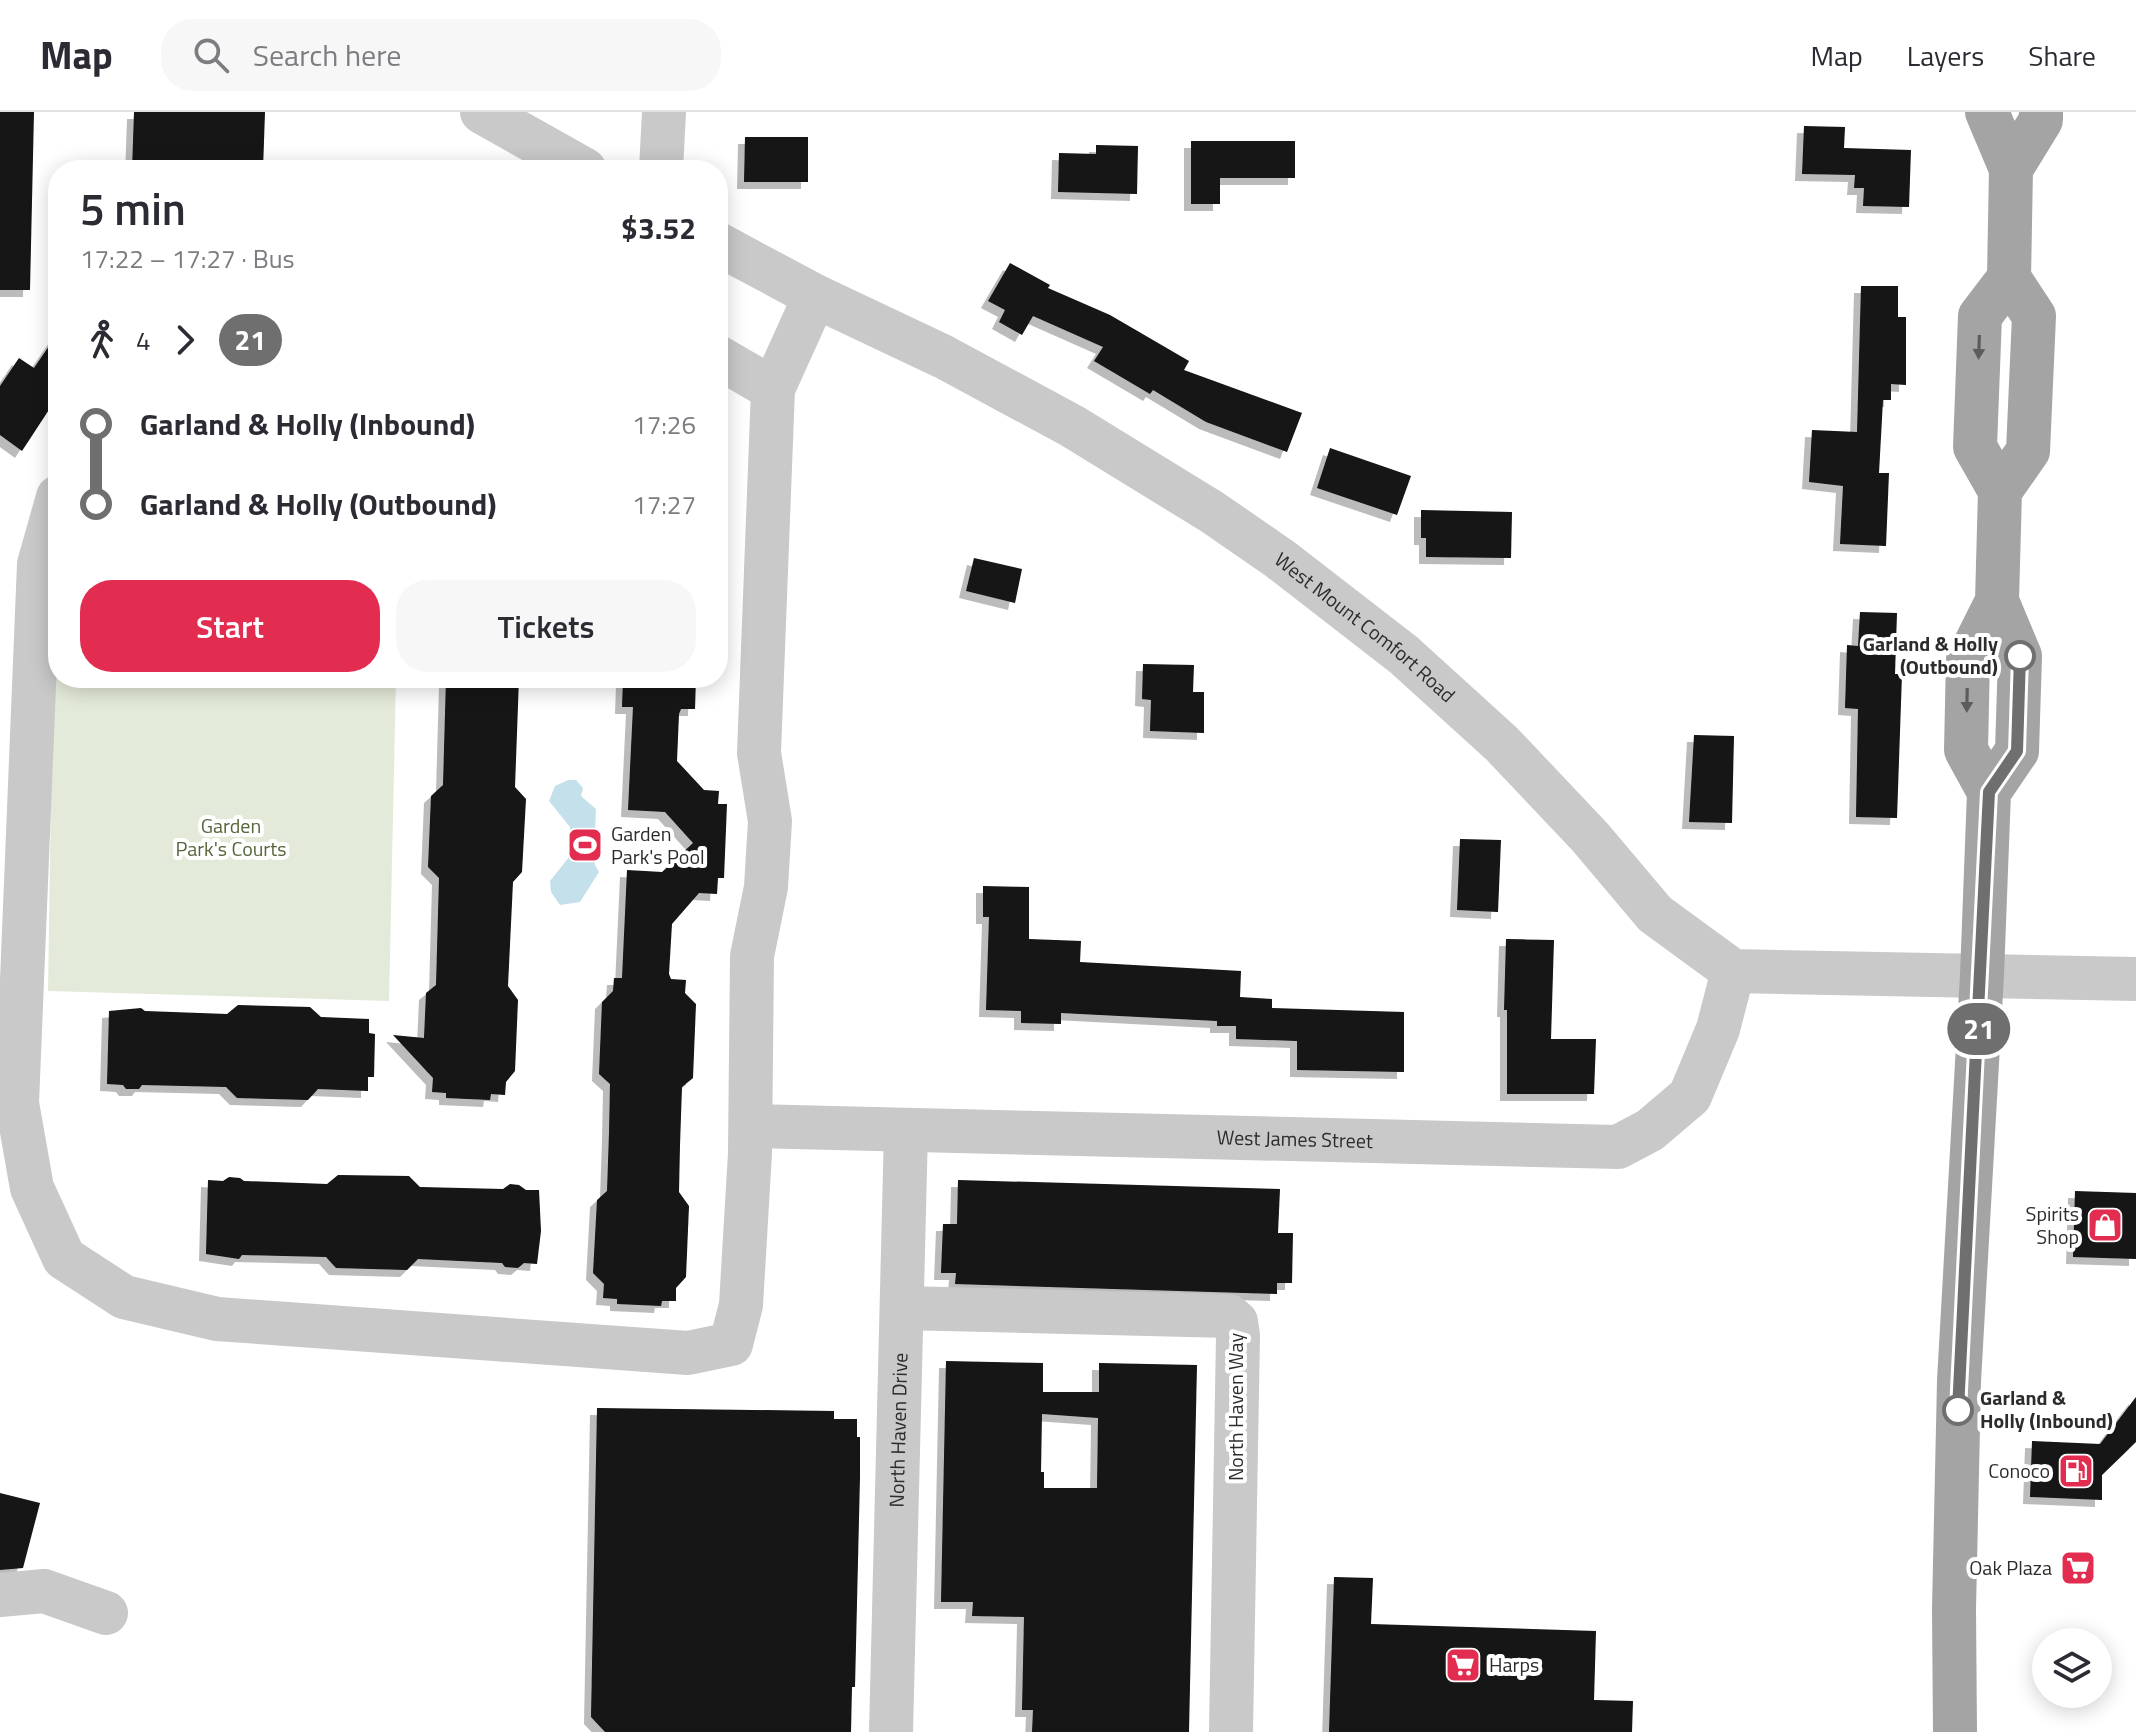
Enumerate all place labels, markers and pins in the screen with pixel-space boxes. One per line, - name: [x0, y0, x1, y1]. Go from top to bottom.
- place label: Garland & Holly (Outbound): [1863, 628, 1998, 682]
- marker: Garland & Holly (Outbound): [2005, 641, 2035, 671]
- place label: Garden Park's Pool: [611, 818, 705, 872]
- sports icon: Garden Park's Pool: [566, 826, 604, 864]
- place label: Spirits Shop: [2026, 1198, 2079, 1252]
- shop icon: Spirits Shop: [2086, 1206, 2124, 1244]
- place label: Garland & Holly (Inbound): [1980, 1382, 2113, 1436]
- marker: Garland & Holly (Inbound): [1943, 1395, 1973, 1425]
- fuel station icon: Conoco: [2057, 1452, 2095, 1490]
- place label: Conoco: [1988, 1455, 2050, 1486]
- supermarket icon: Oak Plaza: [2059, 1549, 2097, 1587]
- place label: Oak Plaza: [1969, 1552, 2052, 1583]
- supermarket icon: Harps: [1444, 1646, 1482, 1684]
- place label: Harps: [1489, 1649, 1539, 1680]

